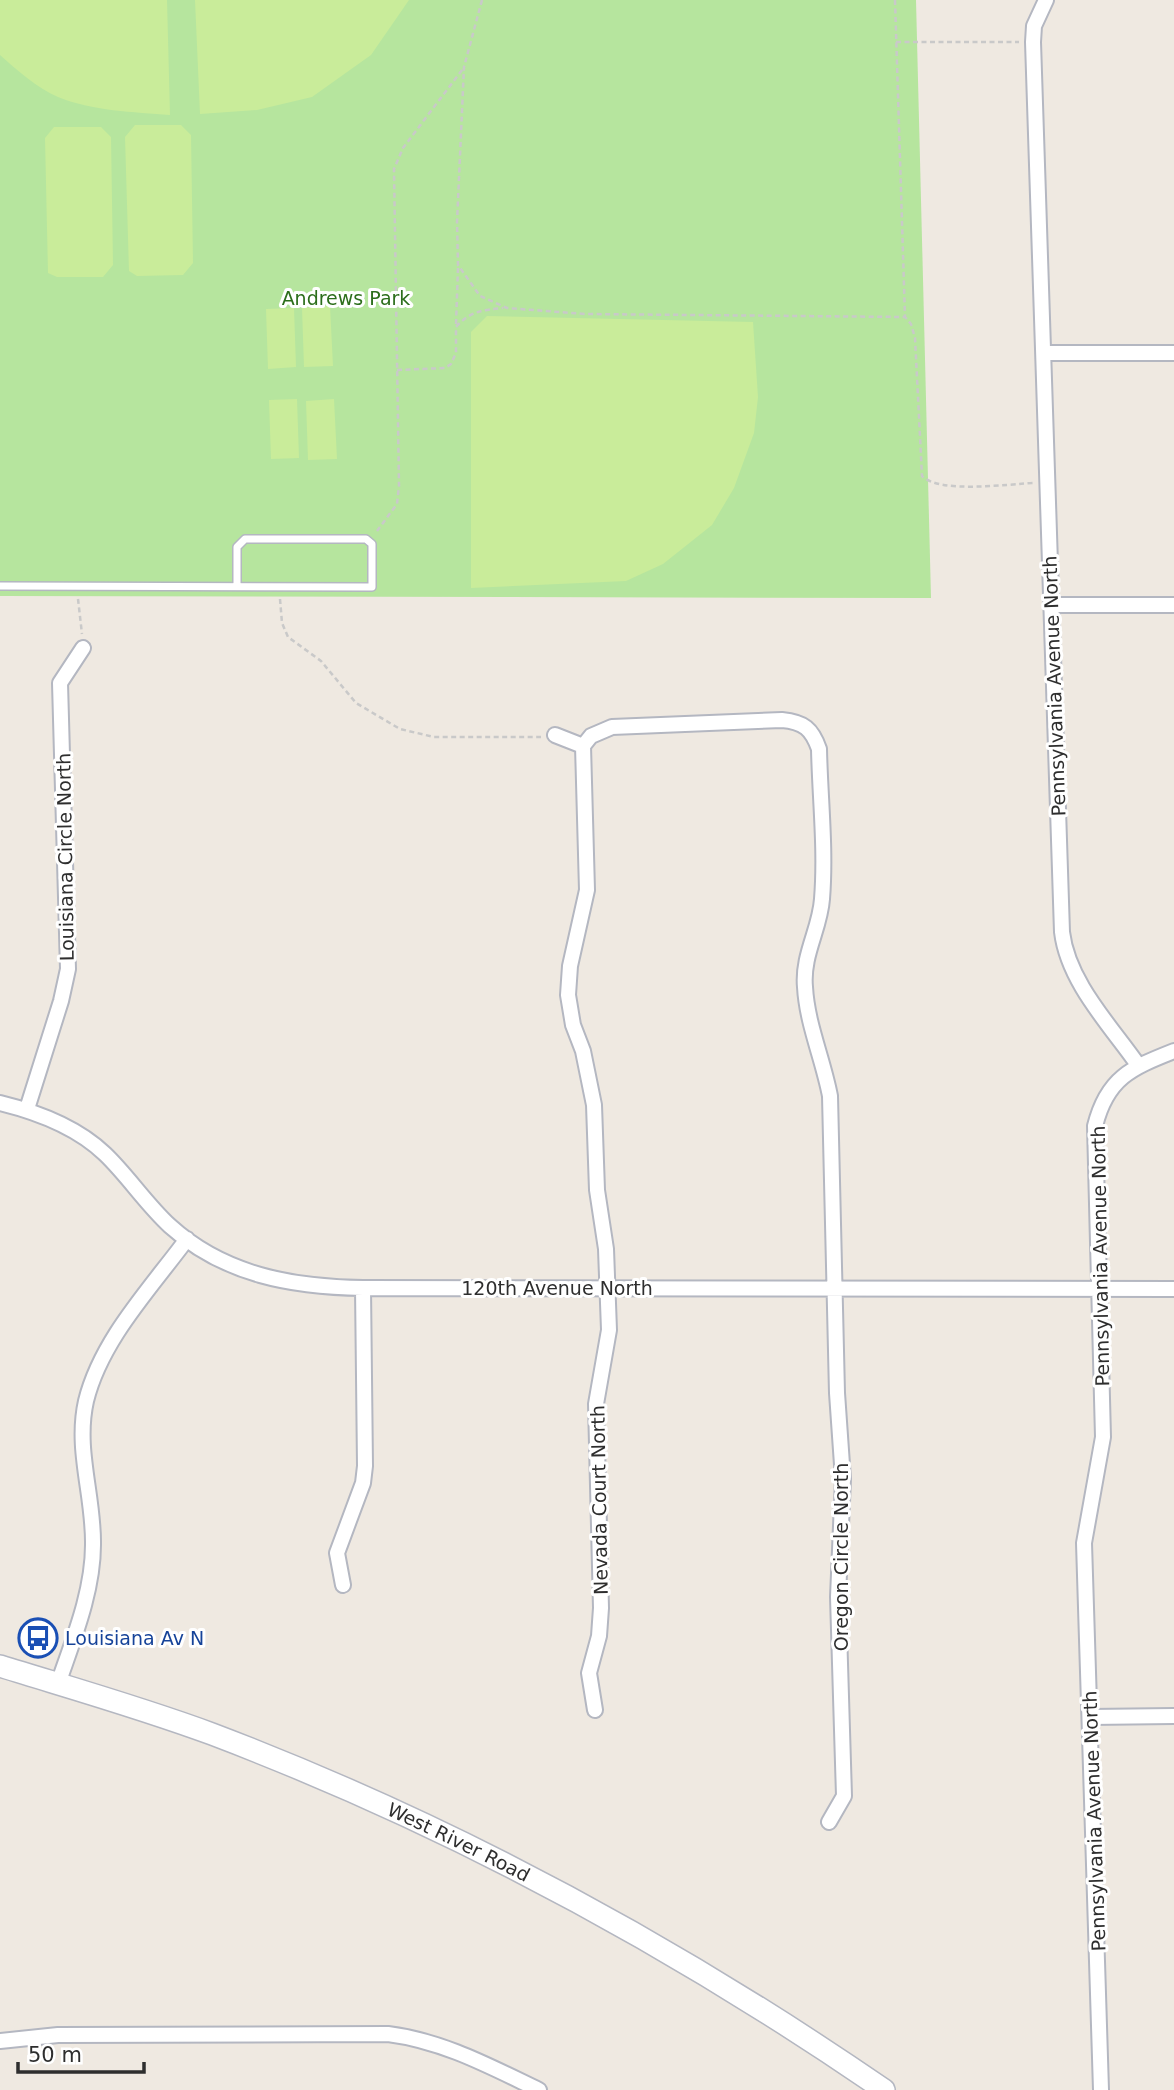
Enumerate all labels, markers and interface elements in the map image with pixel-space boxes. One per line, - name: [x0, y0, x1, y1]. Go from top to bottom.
- park label: Andrews Park: [282, 287, 410, 309]
- street label: Pennsylvania Avenue North: [1038, 555, 1070, 817]
- street label: Louisiana Circle North: [52, 753, 78, 961]
- street label: Pennsylvania Avenue North: [1087, 1126, 1113, 1386]
- street label: 120th Avenue North: [461, 1277, 653, 1299]
- street label: Nevada Court North: [586, 1405, 612, 1595]
- street label: Oregon Circle North: [830, 1463, 852, 1651]
- bus stop icon: Louisiana Av N: [17, 1617, 59, 1659]
- place label: Louisiana Av N: [65, 1627, 204, 1649]
- street label: Pennsylvania Avenue North: [1078, 1690, 1110, 1952]
- street label: West River Road: [384, 1798, 534, 1886]
- scale bar: [18, 2030, 144, 2074]
- text: 50 m: [28, 2043, 82, 2067]

